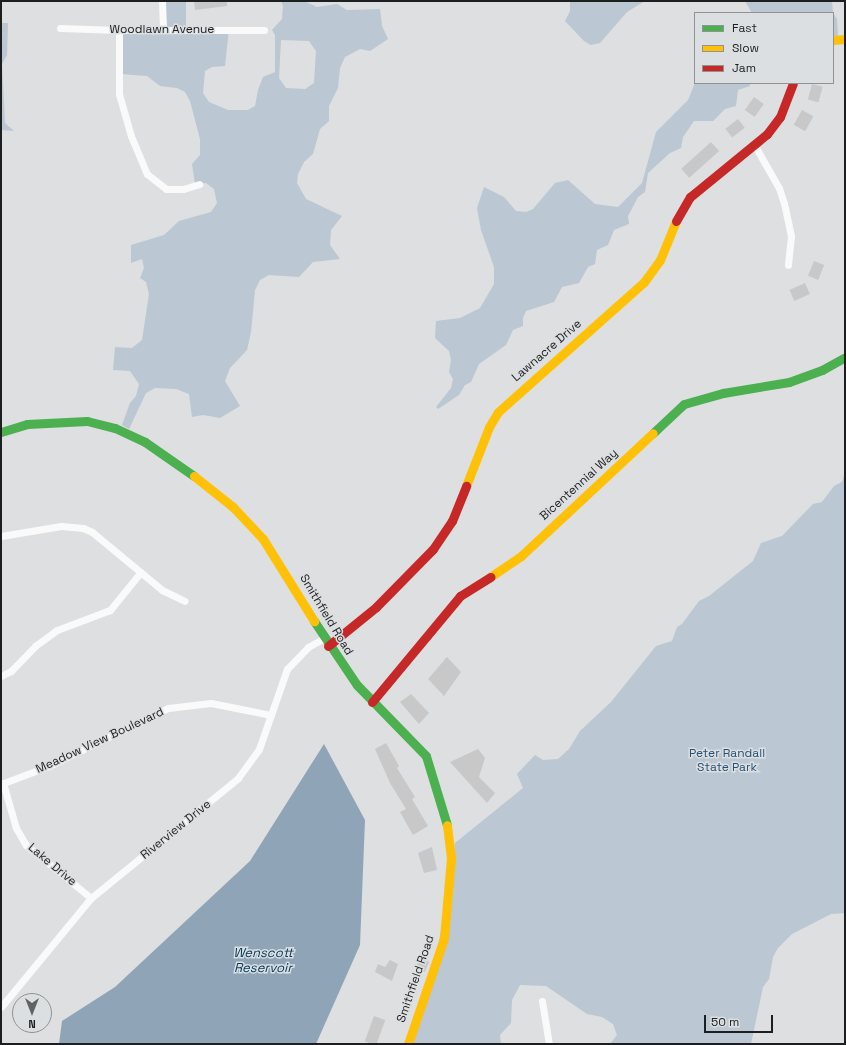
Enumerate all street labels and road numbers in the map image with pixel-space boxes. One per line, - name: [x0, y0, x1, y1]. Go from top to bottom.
- street label: Woodlawn Avenue: [109, 23, 215, 37]
- street label: Lawnacre Drive: [509, 317, 585, 385]
- street label: Bicentennial Way: [537, 446, 621, 524]
- street label: Smithfield Road: [296, 572, 356, 658]
- street label: Meadow View Boulevard: [34, 705, 166, 777]
- street label: Riverview Drive: [138, 797, 214, 863]
- street label: Lake Drive: [25, 841, 79, 889]
- street label: Smithfield Road: [394, 933, 438, 1025]

